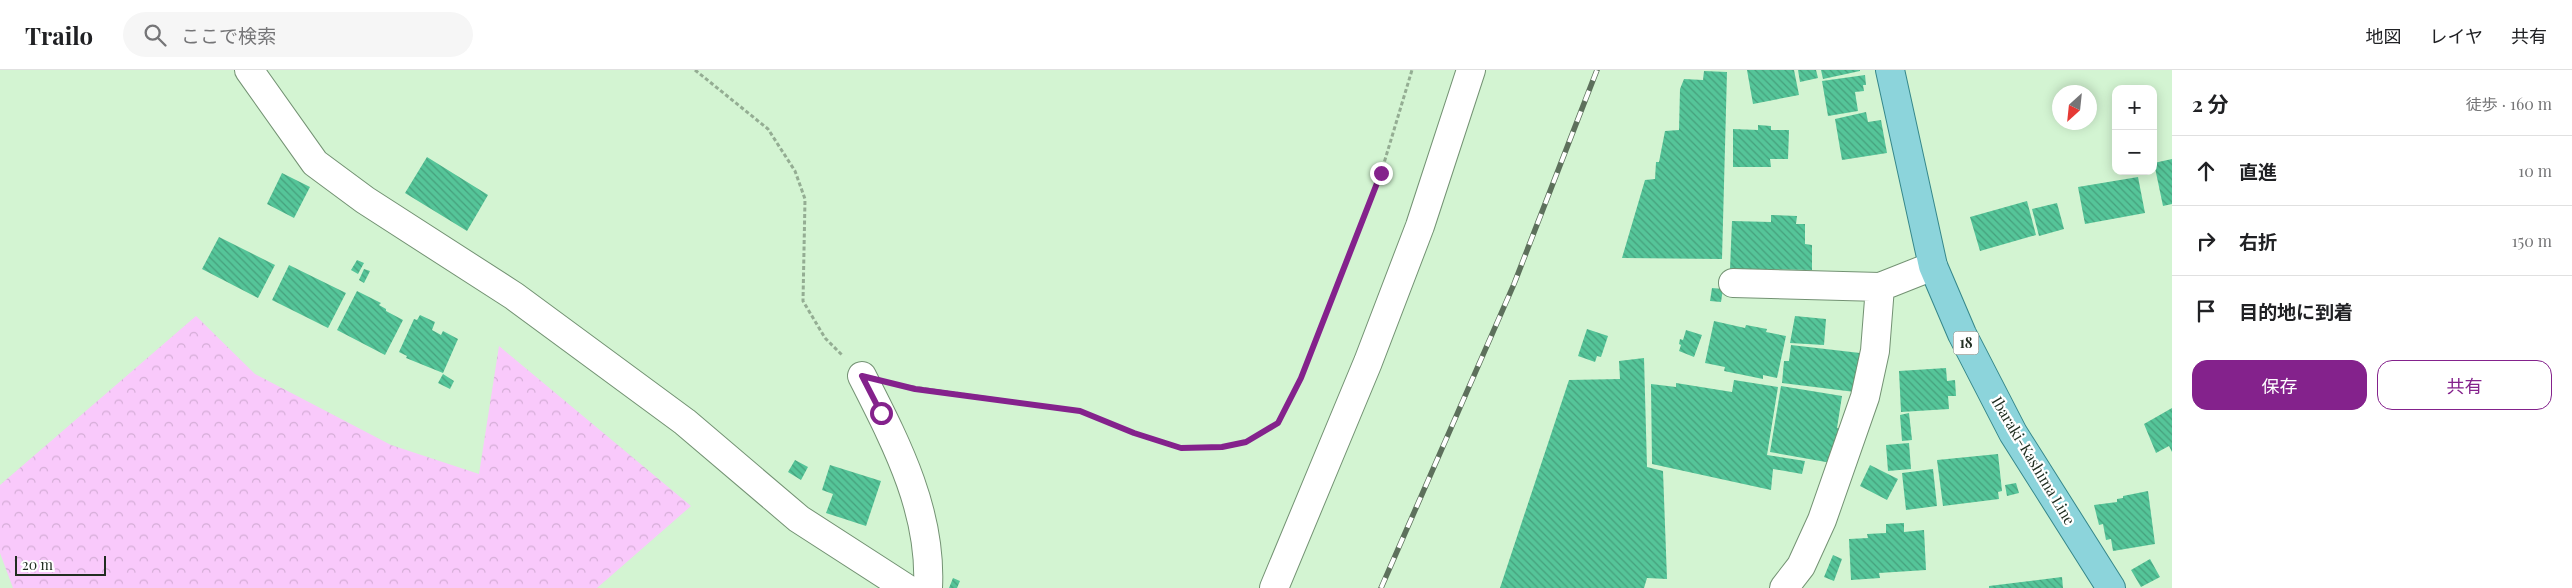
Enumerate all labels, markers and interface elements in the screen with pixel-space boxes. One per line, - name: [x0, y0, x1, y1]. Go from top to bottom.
- search box: [123, 12, 473, 57]
- text: Trailo: [25, 19, 93, 51]
- icon: search: [141, 21, 169, 49]
- text: ここで検索: [181, 22, 276, 48]
- text: 地図: [2366, 24, 2402, 48]
- text: レイヤ: [2430, 24, 2483, 48]
- text: 共有: [2511, 24, 2547, 48]
- north arrow: [2052, 85, 2097, 130]
- map controls: [2112, 85, 2157, 175]
- button: +: [2112, 85, 2157, 130]
- text: 2 分: [2192, 89, 2229, 117]
- text: 徒歩 · 160 m: [2466, 93, 2552, 114]
- button: −: [2112, 130, 2157, 175]
- icon: ahead: [2192, 157, 2220, 185]
- text: 直進: [2239, 158, 2277, 184]
- text: 10 m: [2518, 160, 2552, 181]
- route end: [1370, 162, 1393, 185]
- icon: right: [2192, 227, 2220, 255]
- text: 右折: [2239, 228, 2277, 254]
- text: 150 m: [2512, 230, 2552, 251]
- icon: arrive: [2192, 297, 2220, 325]
- text: 目的地に到着: [2239, 298, 2353, 324]
- road number: 18: [1954, 332, 1978, 354]
- button: 保存: [2192, 360, 2367, 410]
- button: 共有: [2377, 360, 2552, 410]
- street label: Ibaraki-Kashima Line: [1988, 393, 2080, 528]
- route start: [870, 402, 893, 425]
- scale bar: [15, 553, 106, 576]
- text: 20 m: [22, 555, 53, 574]

